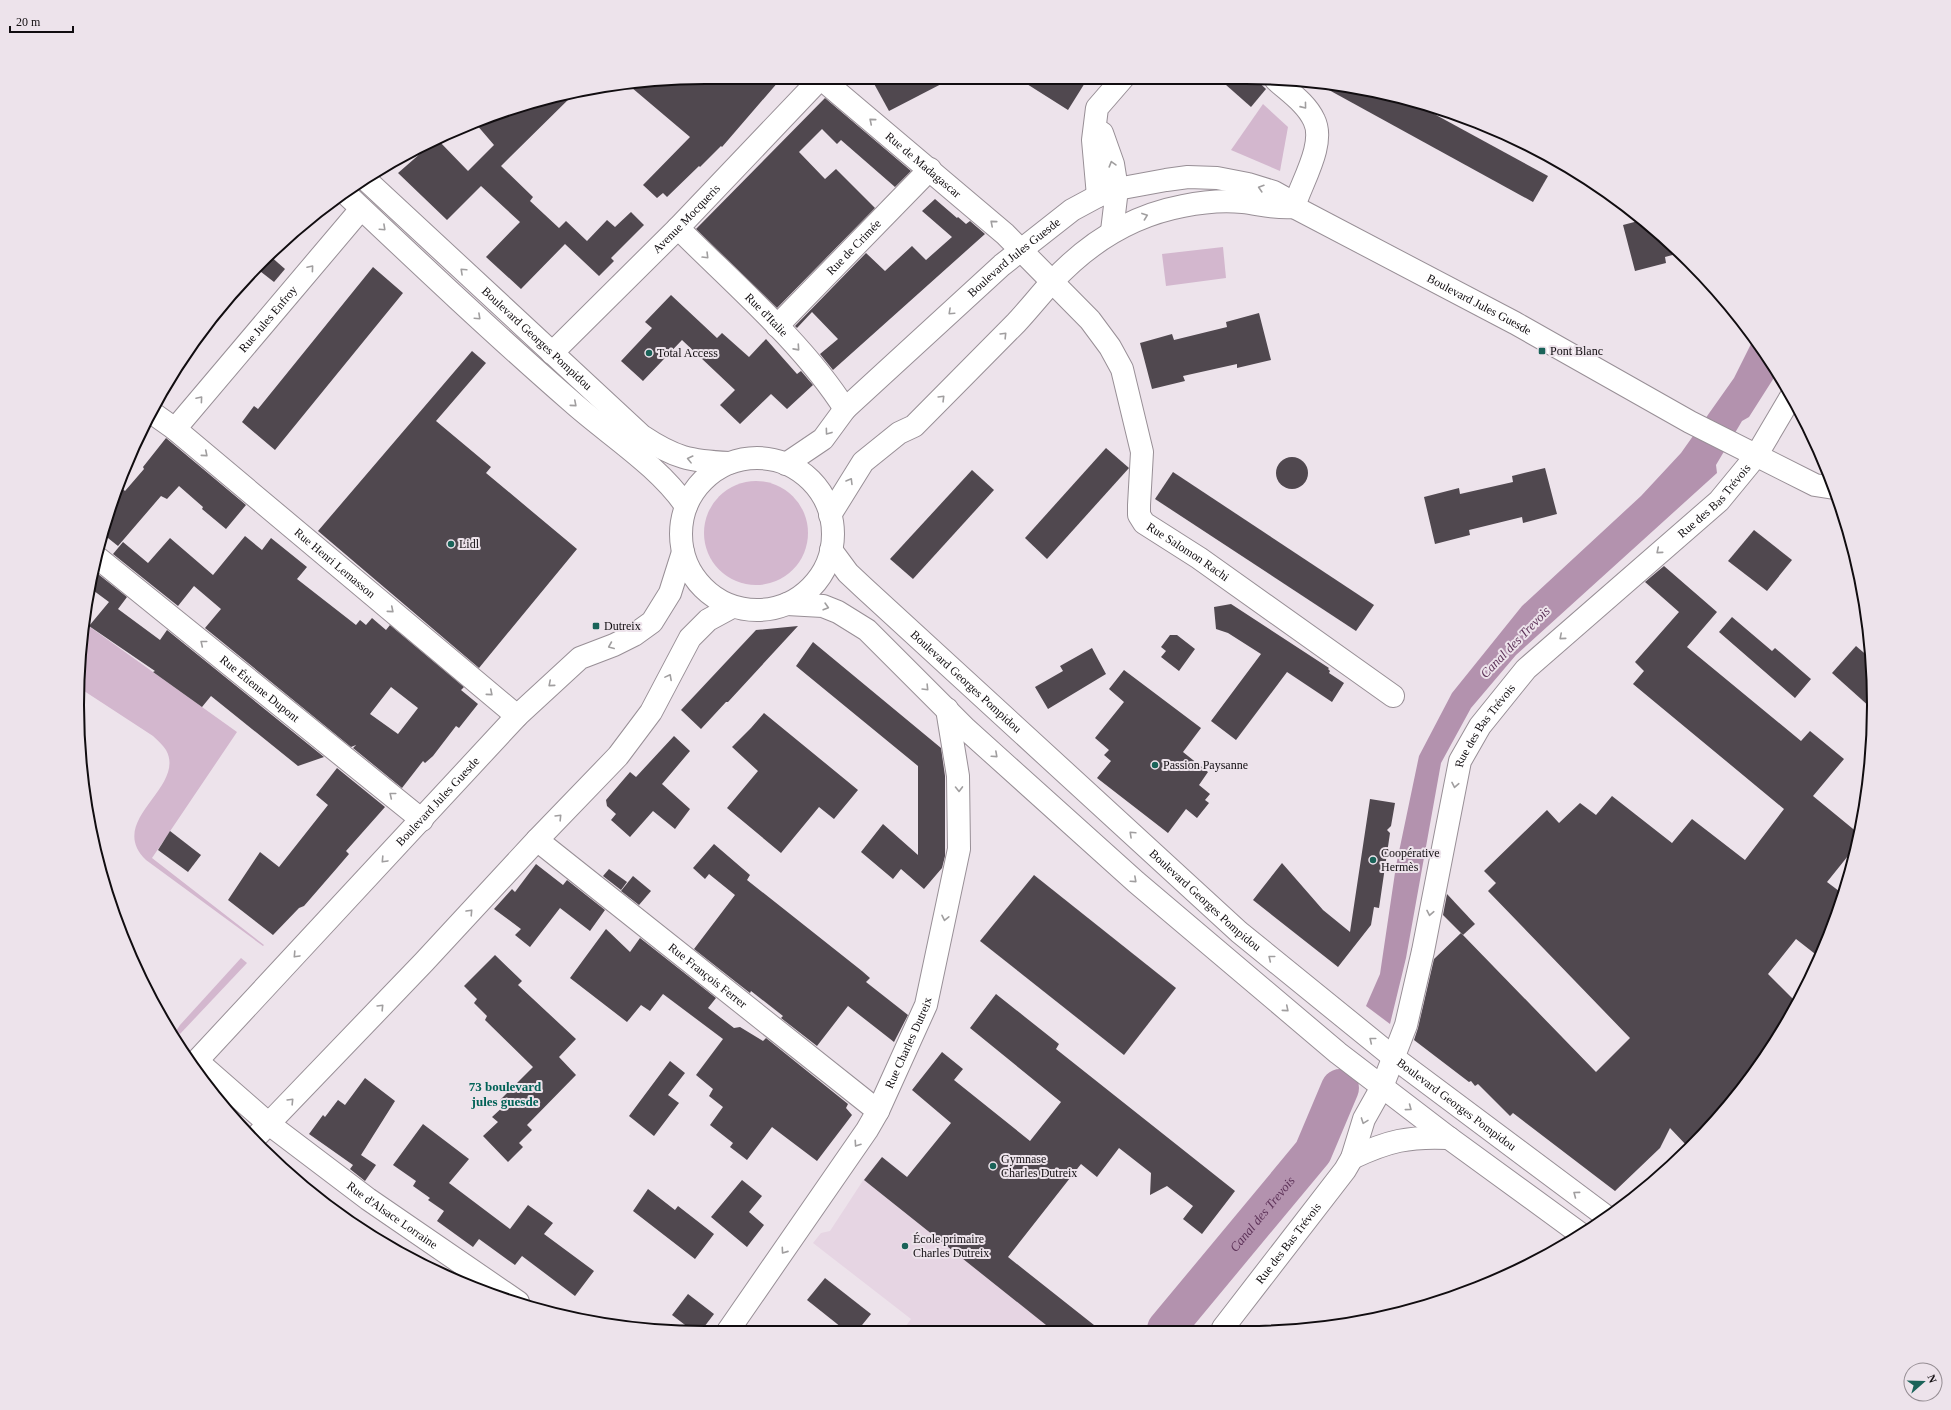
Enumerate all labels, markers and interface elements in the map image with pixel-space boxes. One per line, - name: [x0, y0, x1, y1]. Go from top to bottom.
- scale bar: [10, 8, 73, 34]
- text: 20 m: [16, 15, 41, 29]
- one-way arrow: [1299, 102, 1306, 109]
- one-way arrow: [870, 118, 877, 125]
- street label: Rue de Madagascar: [883, 129, 964, 201]
- one-way arrow: [1108, 161, 1117, 168]
- street label: Avenue Mocqueris: [650, 181, 723, 256]
- one-way arrow: [1257, 184, 1264, 193]
- one-way arrow: [1141, 213, 1148, 221]
- street label: Boulevard Jules Guesde: [965, 215, 1063, 300]
- street label: Rue de Crimée: [824, 217, 884, 278]
- one-way arrow: [990, 221, 997, 228]
- one-way arrow: [378, 224, 385, 231]
- one-way arrow: [701, 251, 709, 259]
- one-way arrow: [307, 265, 314, 273]
- one-way arrow: [460, 268, 468, 275]
- street label: Boulevard Jules Guesde: [1425, 271, 1534, 338]
- street label: Rue Jules Enfroy: [236, 283, 300, 355]
- street label: Boulevard Georges Pompidou: [479, 284, 595, 393]
- street label: Rue d'Italie: [742, 290, 791, 339]
- one-way arrow: [948, 307, 956, 315]
- one-way arrow: [473, 312, 481, 320]
- one-way arrow: [999, 332, 1007, 340]
- one-way arrow: [792, 343, 800, 351]
- place label: Pont Blanc: [1550, 344, 1603, 358]
- place label: Total Access: [657, 346, 718, 360]
- marker: Pont Blanc: [1537, 346, 1547, 356]
- marker: Total Access: [644, 348, 654, 358]
- one-way arrow: [937, 395, 945, 403]
- one-way arrow: [196, 397, 203, 404]
- one-way arrow: [569, 400, 577, 407]
- one-way arrow: [826, 427, 833, 434]
- one-way arrow: [200, 450, 208, 457]
- one-way arrow: [687, 455, 694, 464]
- street label: Rue des Bas Trévois: [1675, 461, 1754, 541]
- one-way arrow: [846, 478, 853, 485]
- street label: Rue Salomon Rachi: [1144, 520, 1232, 585]
- street label: Rue Henri Lemasson: [291, 525, 378, 601]
- place label: Lidl: [459, 537, 480, 551]
- marker: Lidl: [446, 539, 456, 549]
- one-way arrow: [1657, 547, 1664, 554]
- one-way arrow: [822, 602, 829, 611]
- water label: Canal des Trevois: [1477, 603, 1553, 681]
- one-way arrow: [386, 605, 393, 612]
- place label: Dutreix: [604, 619, 641, 633]
- marker: Dutreix: [591, 621, 601, 631]
- street label: Boulevard Georges Pompidou: [908, 627, 1024, 736]
- one-way arrow: [1559, 633, 1566, 640]
- one-way arrow: [201, 641, 208, 648]
- one-way arrow: [608, 641, 616, 649]
- street label: Rue Étienne Dupont: [217, 653, 303, 725]
- one-way arrow: [665, 674, 672, 681]
- one-way arrow: [548, 679, 555, 686]
- street label: Rue des Bas Trévois: [1452, 681, 1518, 768]
- one-way arrow: [921, 683, 929, 691]
- one-way arrow: [486, 689, 493, 696]
- one-way arrow: [990, 751, 998, 758]
- street label: Boulevard Jules Guesde: [393, 754, 482, 849]
- place label: Passion Paysanne: [1163, 758, 1248, 772]
- marker: Passion Paysanne: [1150, 760, 1160, 770]
- one-way arrow: [1452, 782, 1460, 788]
- one-way arrow: [955, 786, 963, 792]
- one-way arrow: [389, 793, 396, 800]
- one-way arrow: [554, 814, 562, 822]
- one-way arrow: [1129, 831, 1137, 839]
- street label: Boulevard Georges Pompidou: [1147, 846, 1264, 954]
- place label: Coopérative Hermès: [1381, 846, 1440, 874]
- one-way arrow: [382, 855, 389, 863]
- marker: Coopérative Hermès: [1368, 855, 1378, 865]
- one-way arrow: [1129, 875, 1136, 882]
- one-way arrow: [465, 909, 473, 917]
- one-way arrow: [1427, 910, 1435, 916]
- one-way arrow: [941, 915, 949, 921]
- street label: Rue François Ferrer: [666, 940, 750, 1011]
- one-way arrow: [293, 950, 300, 957]
- one-way arrow: [1268, 956, 1276, 963]
- street label: Rue Charles Dutreix: [882, 996, 934, 1091]
- one-way arrow: [376, 1004, 384, 1012]
- one-way arrow: [1281, 1004, 1289, 1012]
- one-way arrow: [1369, 1038, 1376, 1045]
- street label: Boulevard Georges Pompidou: [1394, 1055, 1519, 1154]
- district label: 73 boulevard jules guesde: [469, 1079, 542, 1109]
- one-way arrow: [286, 1098, 294, 1106]
- one-way arrow: [1405, 1103, 1412, 1110]
- one-way arrow: [1361, 1118, 1369, 1125]
- one-way arrow: [855, 1140, 862, 1147]
- place label: Gymnase Charles Dutreix: [1001, 1152, 1077, 1180]
- marker: Gymnase Charles Dutreix: [988, 1161, 998, 1171]
- water label: Canal des Trevois: [1226, 1173, 1297, 1254]
- street label: Rue d'Alsace Lorraine: [344, 1179, 440, 1252]
- one-way arrow: [1574, 1192, 1581, 1199]
- street label: Rue des Bas Trévois: [1253, 1200, 1324, 1287]
- place label: École primaire Charles Dutreix: [913, 1232, 989, 1260]
- marker: École primaire Charles Dutreix: [900, 1241, 910, 1251]
- one-way arrow: [782, 1247, 789, 1254]
- north arrow: [1903, 1362, 1943, 1402]
- text: N: [1925, 1373, 1939, 1384]

